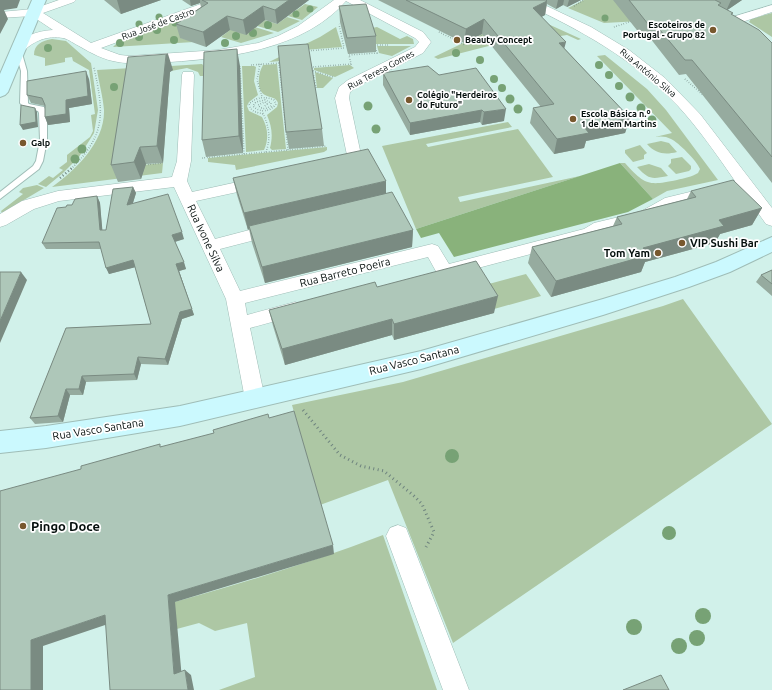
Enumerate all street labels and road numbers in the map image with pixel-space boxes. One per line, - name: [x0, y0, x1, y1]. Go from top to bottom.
- street label: Rua José de Castro: [120, 6, 196, 42]
- street label: Rua António Silva: [618, 47, 678, 99]
- street label: Rua Teresa Gomes: [346, 48, 416, 92]
- street label: Rua Ivone Silva: [185, 202, 227, 274]
- street label: Rua Barreto Poeira: [298, 255, 392, 289]
- street label: Rua Vasco Santana: [368, 343, 460, 377]
- street label: Rua Vasco Santana: [52, 416, 144, 442]

